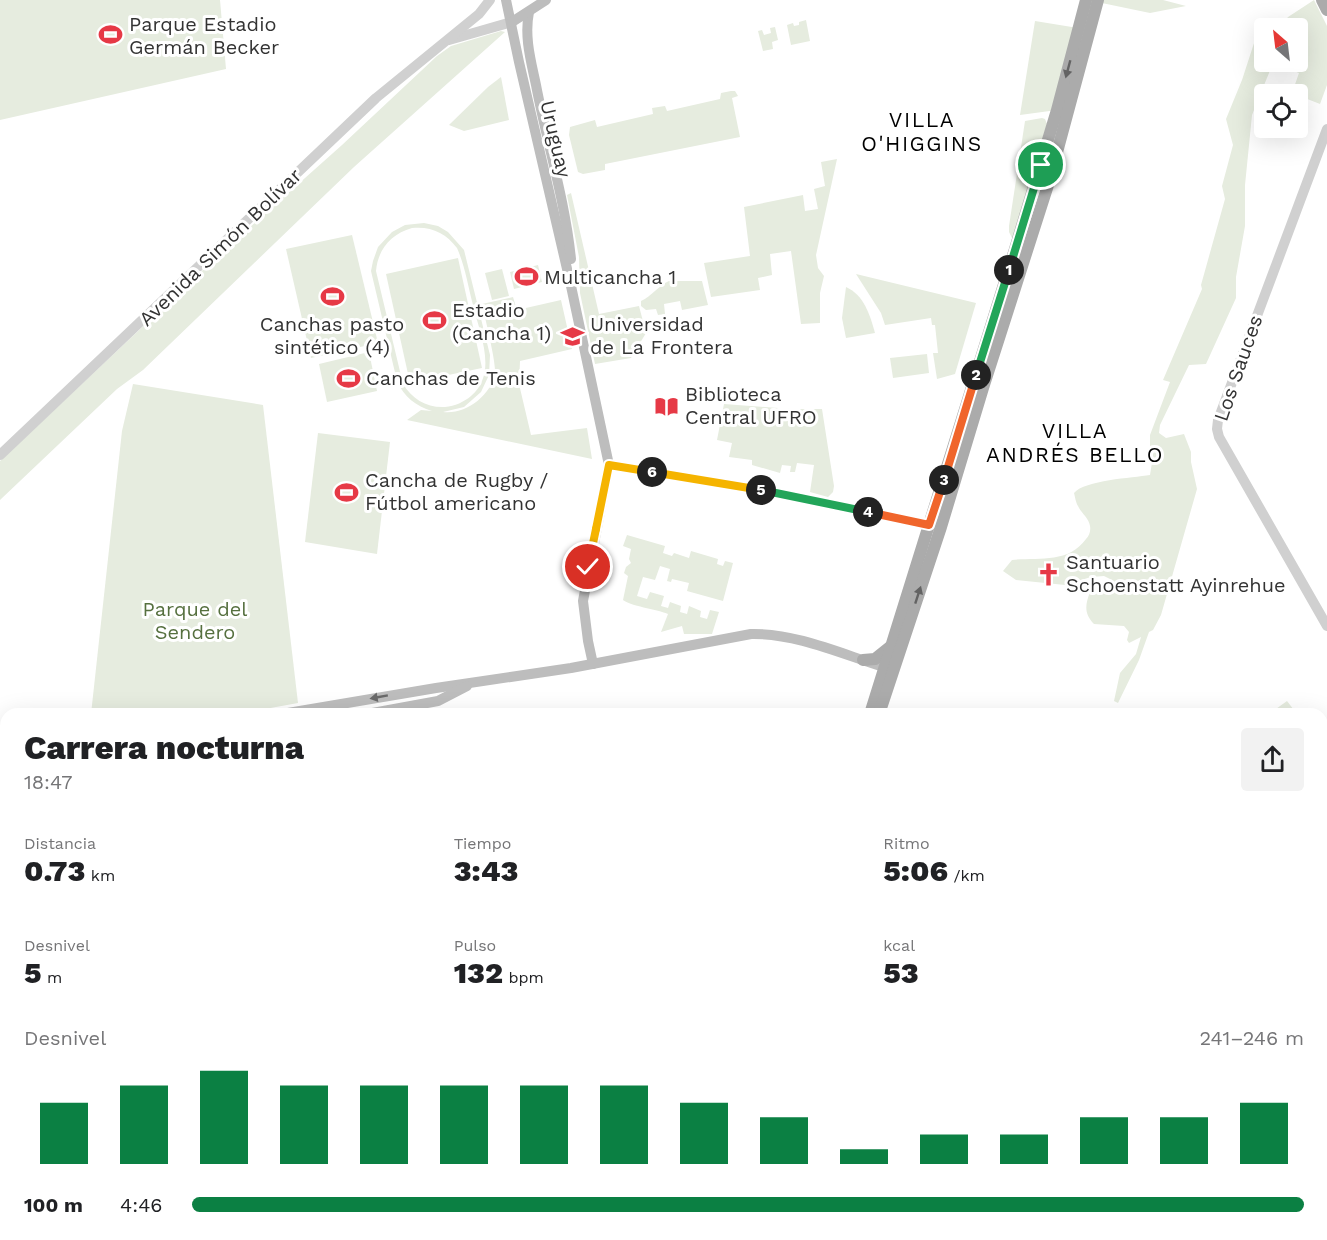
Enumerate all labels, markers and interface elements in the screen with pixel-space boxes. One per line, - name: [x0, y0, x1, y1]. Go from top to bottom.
- place label: Parque Estadio Germán Becker: [129, 12, 279, 59]
- north arrow: [1254, 18, 1308, 72]
- map controls: [1254, 18, 1308, 138]
- sports icon: Parque Estadio Germán Becker: [98, 22, 124, 48]
- one-way arrow: [1062, 60, 1072, 78]
- button: locate: [1254, 84, 1308, 138]
- street label: Uruguay: [535, 98, 577, 181]
- district label: VILLA O'HIGGINS: [861, 107, 983, 156]
- pin: [1015, 139, 1066, 190]
- icon: arrive: [1024, 148, 1057, 181]
- street label: Avenida Simón Bolívar: [134, 163, 306, 331]
- pin: 1: [994, 255, 1024, 285]
- text: 1: [1006, 260, 1012, 279]
- sports icon: Multicancha 1: [513, 264, 539, 290]
- place label: Multicancha 1: [544, 265, 676, 289]
- sports icon: Canchas pasto sintético (4): [319, 283, 345, 309]
- place label: Estadio (Cancha 1): [452, 298, 551, 345]
- sports icon: Estadio (Cancha 1): [421, 308, 447, 334]
- place label: Canchas pasto sintético (4): [260, 312, 404, 359]
- place label: Universidad de La Frontera: [590, 312, 733, 359]
- street label: Los Sauces: [1209, 312, 1267, 424]
- school or university icon: Universidad de La Frontera: [559, 323, 585, 349]
- pin: 2: [961, 360, 991, 390]
- sports icon: Canchas de Tenis: [335, 365, 361, 391]
- text: 2: [971, 365, 981, 384]
- place label: Canchas de Tenis: [366, 366, 536, 390]
- place label: Biblioteca Central UFRO: [685, 382, 817, 429]
- library icon: Biblioteca Central UFRO: [654, 393, 680, 419]
- district label: VILLA ANDRÉS BELLO: [986, 418, 1164, 467]
- pin: 6: [637, 457, 667, 487]
- text: 6: [647, 462, 657, 481]
- pin: 3: [929, 465, 959, 495]
- place label: Cancha de Rugby / Fútbol americano: [365, 468, 549, 515]
- text: 3: [939, 470, 949, 489]
- pin: 5: [746, 475, 776, 505]
- sports icon: Cancha de Rugby / Fútbol americano: [334, 479, 360, 505]
- text: 5: [756, 480, 766, 499]
- pin: 4: [853, 497, 883, 527]
- text: 4: [863, 502, 873, 521]
- pin: [562, 541, 613, 592]
- icon: check: [571, 550, 604, 583]
- place label: Santuario Schoenstatt Ayinrehue: [1066, 550, 1286, 597]
- church icon: Santuario Schoenstatt Ayinrehue: [1035, 561, 1061, 587]
- one-way arrow: [914, 586, 924, 604]
- park label: Parque del Sendero: [143, 597, 247, 644]
- one-way arrow: [369, 693, 388, 702]
- text: Carrera nocturna: [24, 728, 304, 767]
- button: share: [1241, 728, 1304, 791]
- text: 18:47: [24, 770, 72, 794]
- text: Distancia: [24, 834, 96, 853]
- text: Tiempo: [454, 834, 511, 853]
- text: Ritmo: [883, 834, 930, 853]
- text: 0.73: [24, 853, 85, 888]
- text: 3:43: [454, 853, 518, 888]
- text: 5:06: [883, 853, 948, 888]
- text: km: [85, 866, 115, 885]
- text: /km: [948, 866, 985, 885]
- text: Desnivel: [24, 936, 90, 955]
- text: Pulso: [454, 936, 496, 955]
- text: kcal: [883, 936, 915, 955]
- text: 5: [24, 955, 42, 990]
- text: 132: [454, 955, 503, 990]
- text: 53: [883, 955, 919, 990]
- text: m: [42, 968, 62, 987]
- text: bpm: [503, 968, 544, 987]
- text: Desnivel: [24, 1026, 106, 1050]
- text: 241–246 m: [1199, 1026, 1304, 1050]
- text: 100 m: [24, 1193, 83, 1217]
- text: 4:46: [120, 1193, 163, 1217]

